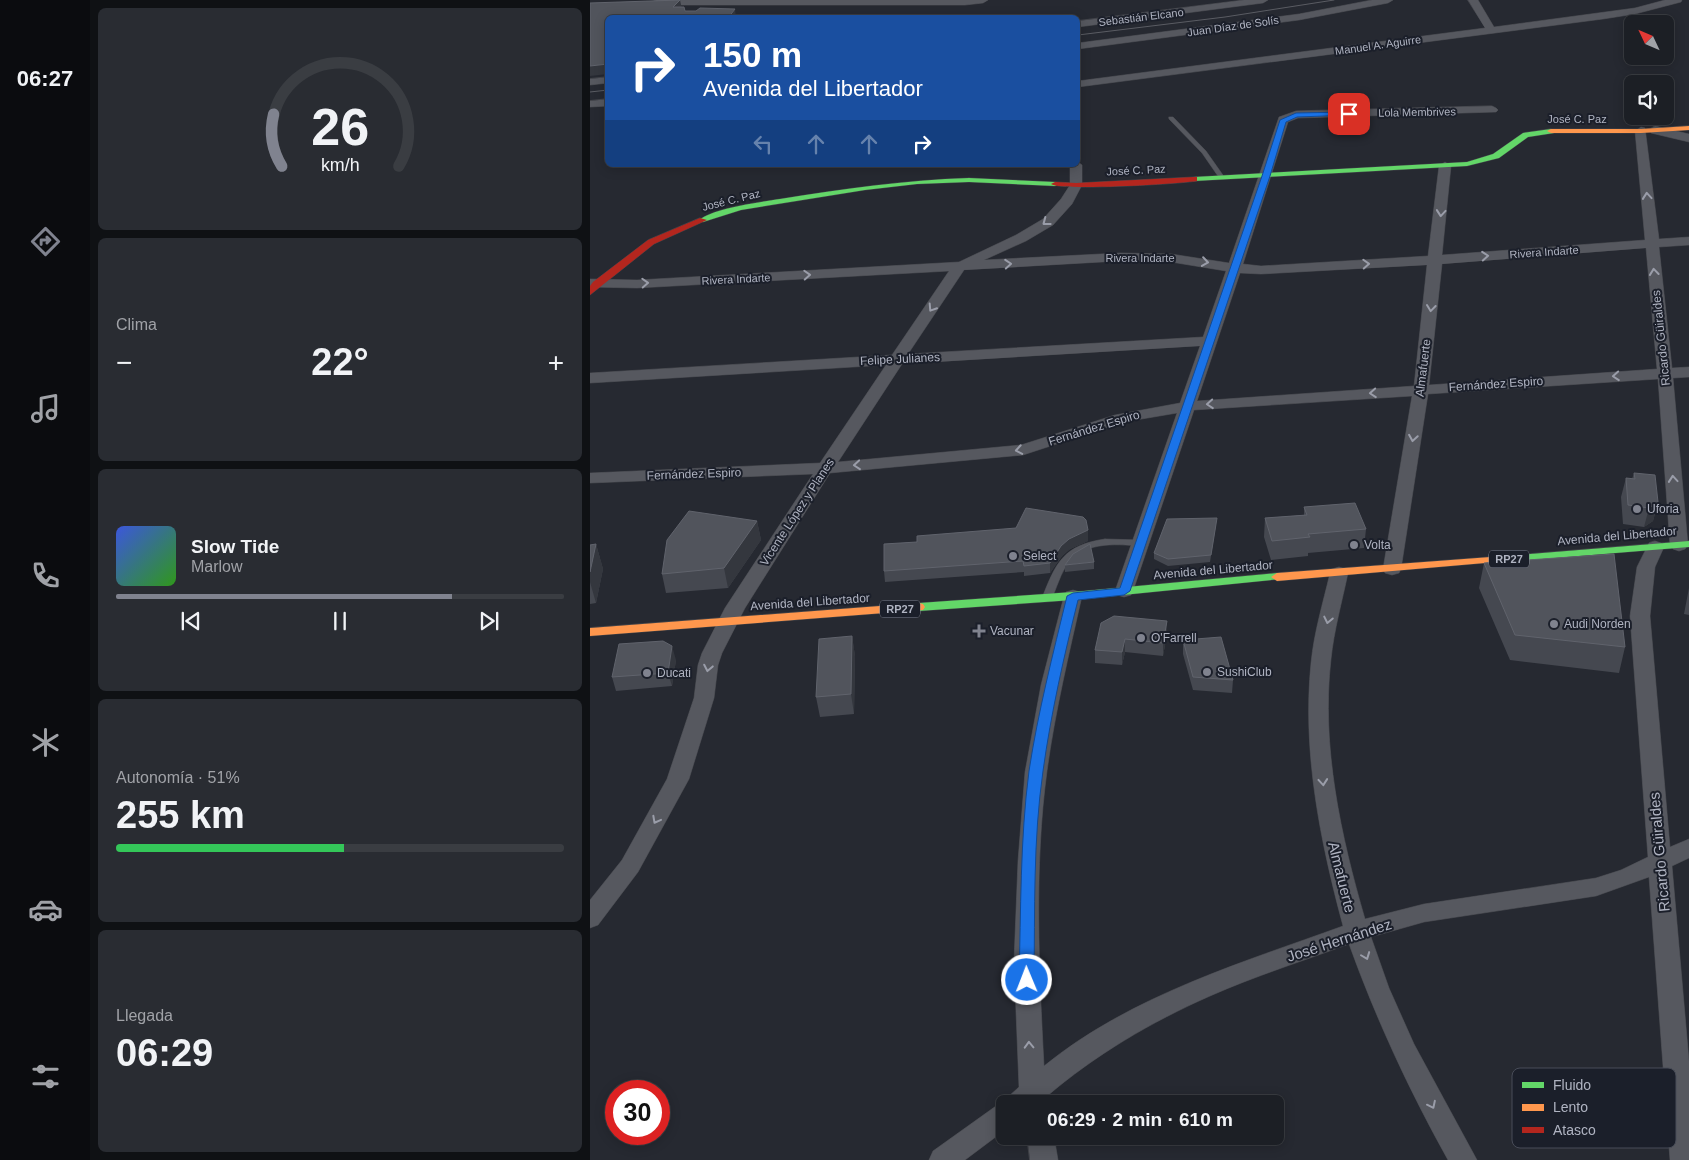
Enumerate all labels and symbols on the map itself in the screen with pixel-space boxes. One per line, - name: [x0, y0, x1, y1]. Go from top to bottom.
- street label: Sebastián Elcano: [1098, 6, 1184, 28]
- street label: Juan Díaz de Solís: [1186, 14, 1280, 38]
- north arrow: [1624, 15, 1674, 65]
- street label: Manuel A. Aguirre: [1334, 33, 1422, 57]
- pin: [1328, 93, 1370, 135]
- street label: Lola Membrives: [1378, 105, 1456, 119]
- street label: José C. Paz: [1547, 113, 1607, 125]
- street label: José C. Paz: [1106, 162, 1166, 178]
- street label: José C. Paz: [701, 187, 761, 213]
- one-way arrow: [1642, 192, 1653, 200]
- one-way arrow: [1436, 209, 1447, 217]
- one-way arrow: [1042, 216, 1052, 225]
- street label: Rivera Indarte: [1509, 244, 1579, 260]
- one-way arrow: [1482, 251, 1490, 262]
- street label: Rivera Indarte: [1105, 252, 1175, 264]
- one-way arrow: [1201, 256, 1209, 267]
- one-way arrow: [1363, 258, 1371, 269]
- one-way arrow: [1004, 259, 1012, 270]
- one-way arrow: [1649, 268, 1660, 276]
- one-way arrow: [804, 270, 812, 281]
- street label: Rivera Indarte: [701, 271, 771, 287]
- one-way arrow: [641, 278, 649, 289]
- street label: Ricardo Güiraldes: [1649, 290, 1673, 386]
- one-way arrow: [929, 302, 938, 312]
- one-way arrow: [1426, 304, 1437, 312]
- street label: Almafuerte: [1413, 338, 1434, 398]
- street label: Felipe Julianes: [860, 350, 940, 368]
- one-way arrow: [1612, 371, 1620, 382]
- street label: Fernández Espiro: [1448, 374, 1544, 394]
- one-way arrow: [1368, 387, 1376, 398]
- one-way arrow: [1206, 399, 1214, 410]
- street label: Fernández Espiro: [1047, 407, 1142, 449]
- one-way arrow: [1409, 433, 1419, 442]
- one-way arrow: [1015, 444, 1023, 455]
- street label: Vicente López y Planes: [757, 456, 837, 568]
- one-way arrow: [853, 460, 861, 471]
- street label: Fernández Espiro: [646, 465, 742, 483]
- one-way arrow: [1668, 474, 1679, 482]
- place label: Uforia: [1647, 502, 1679, 516]
- marker: Uforia: [1631, 503, 1643, 515]
- street label: Avenida del Libertador: [1557, 524, 1677, 548]
- place label: Volta: [1364, 538, 1391, 552]
- marker: Volta: [1348, 539, 1360, 551]
- place label: Select: [1023, 549, 1057, 563]
- marker: Select: [1007, 550, 1019, 562]
- road number: RP27: [1489, 550, 1529, 568]
- street label: Avenida del Libertador: [1153, 558, 1273, 582]
- street label: Avenida del Libertador: [750, 591, 870, 613]
- road number: RP27: [880, 600, 920, 618]
- one-way arrow: [1323, 616, 1333, 625]
- place label: Audi Norden: [1564, 617, 1631, 631]
- marker: Audi Norden: [1548, 618, 1560, 630]
- marker: Vacunar: [972, 624, 986, 638]
- place label: Vacunar: [990, 624, 1034, 638]
- place label: O'Farrell: [1151, 631, 1197, 645]
- marker: O'Farrell: [1135, 632, 1147, 644]
- one-way arrow: [704, 663, 714, 672]
- place label: SushiClub: [1217, 665, 1272, 679]
- place label: Ducati: [657, 666, 691, 680]
- marker: SushiClub: [1201, 666, 1213, 678]
- marker: Ducati: [641, 667, 653, 679]
- one-way arrow: [1317, 778, 1328, 786]
- street label: Ricardo Güiraldes: [1645, 791, 1673, 913]
- one-way arrow: [652, 815, 662, 824]
- street label: Almafuerte: [1325, 840, 1359, 914]
- street label: José Hernández: [1284, 915, 1394, 965]
- one-way arrow: [1360, 951, 1370, 960]
- position arrow: [1000, 953, 1052, 1005]
- one-way arrow: [1024, 1041, 1034, 1048]
- legend: [1512, 1068, 1676, 1148]
- text: Fluido: [1553, 1077, 1591, 1093]
- speed limit sign: 30: [605, 1080, 670, 1145]
- text: Lento: [1553, 1099, 1588, 1115]
- one-way arrow: [1426, 1100, 1436, 1109]
- text: Atasco: [1553, 1122, 1596, 1138]

